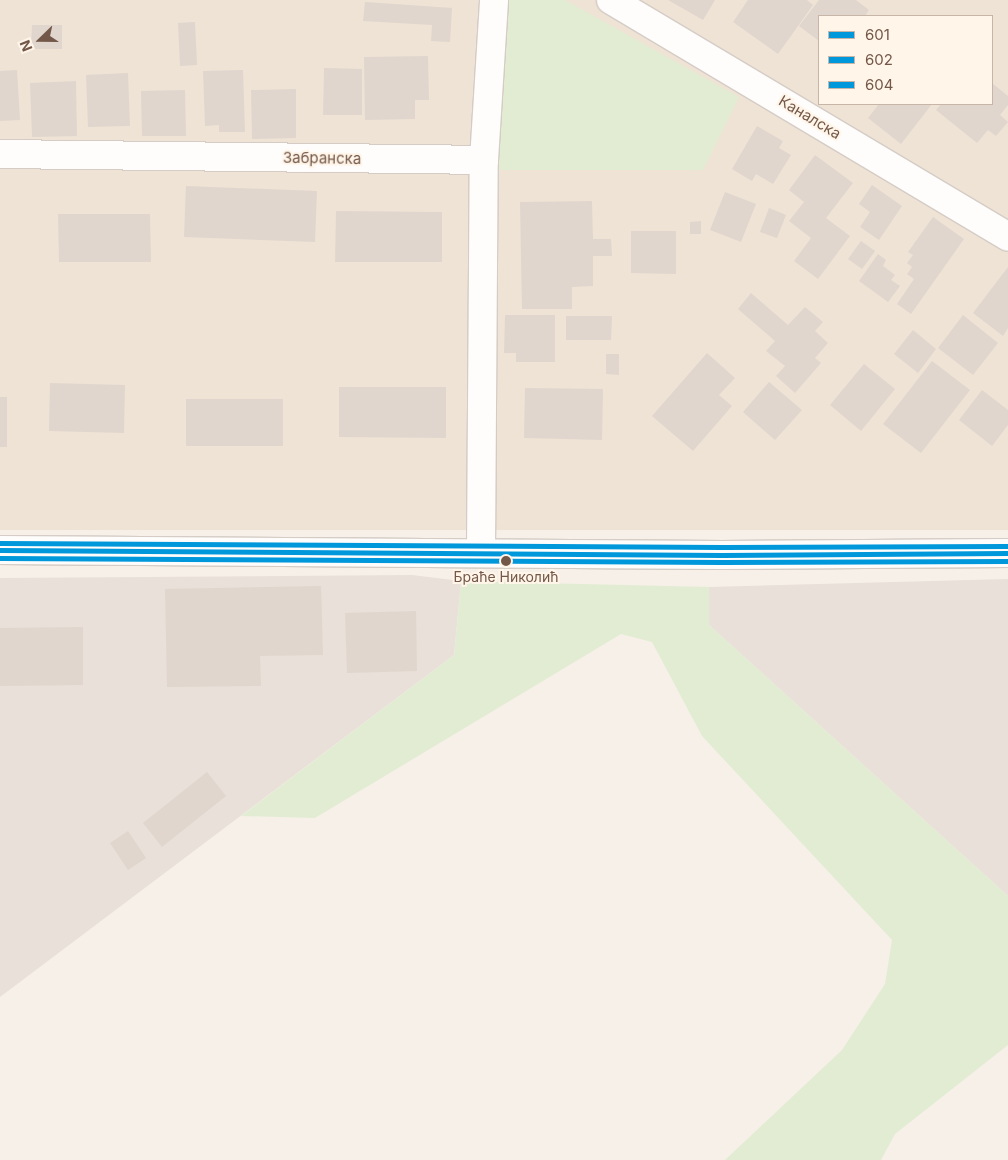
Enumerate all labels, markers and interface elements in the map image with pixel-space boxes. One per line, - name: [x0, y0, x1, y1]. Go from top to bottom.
- north arrow: [15, 15, 65, 65]
- legend: [818, 15, 993, 105]
- text: 601: [865, 25, 890, 44]
- text: N: [16, 38, 36, 54]
- text: 602: [865, 50, 893, 69]
- text: 604: [865, 75, 893, 94]
- street label: Каналска: [776, 91, 844, 143]
- street label: Забранска: [283, 148, 361, 168]
- marker: Браће Николић: [501, 556, 511, 566]
- place label: Браће Николић: [454, 569, 558, 585]

